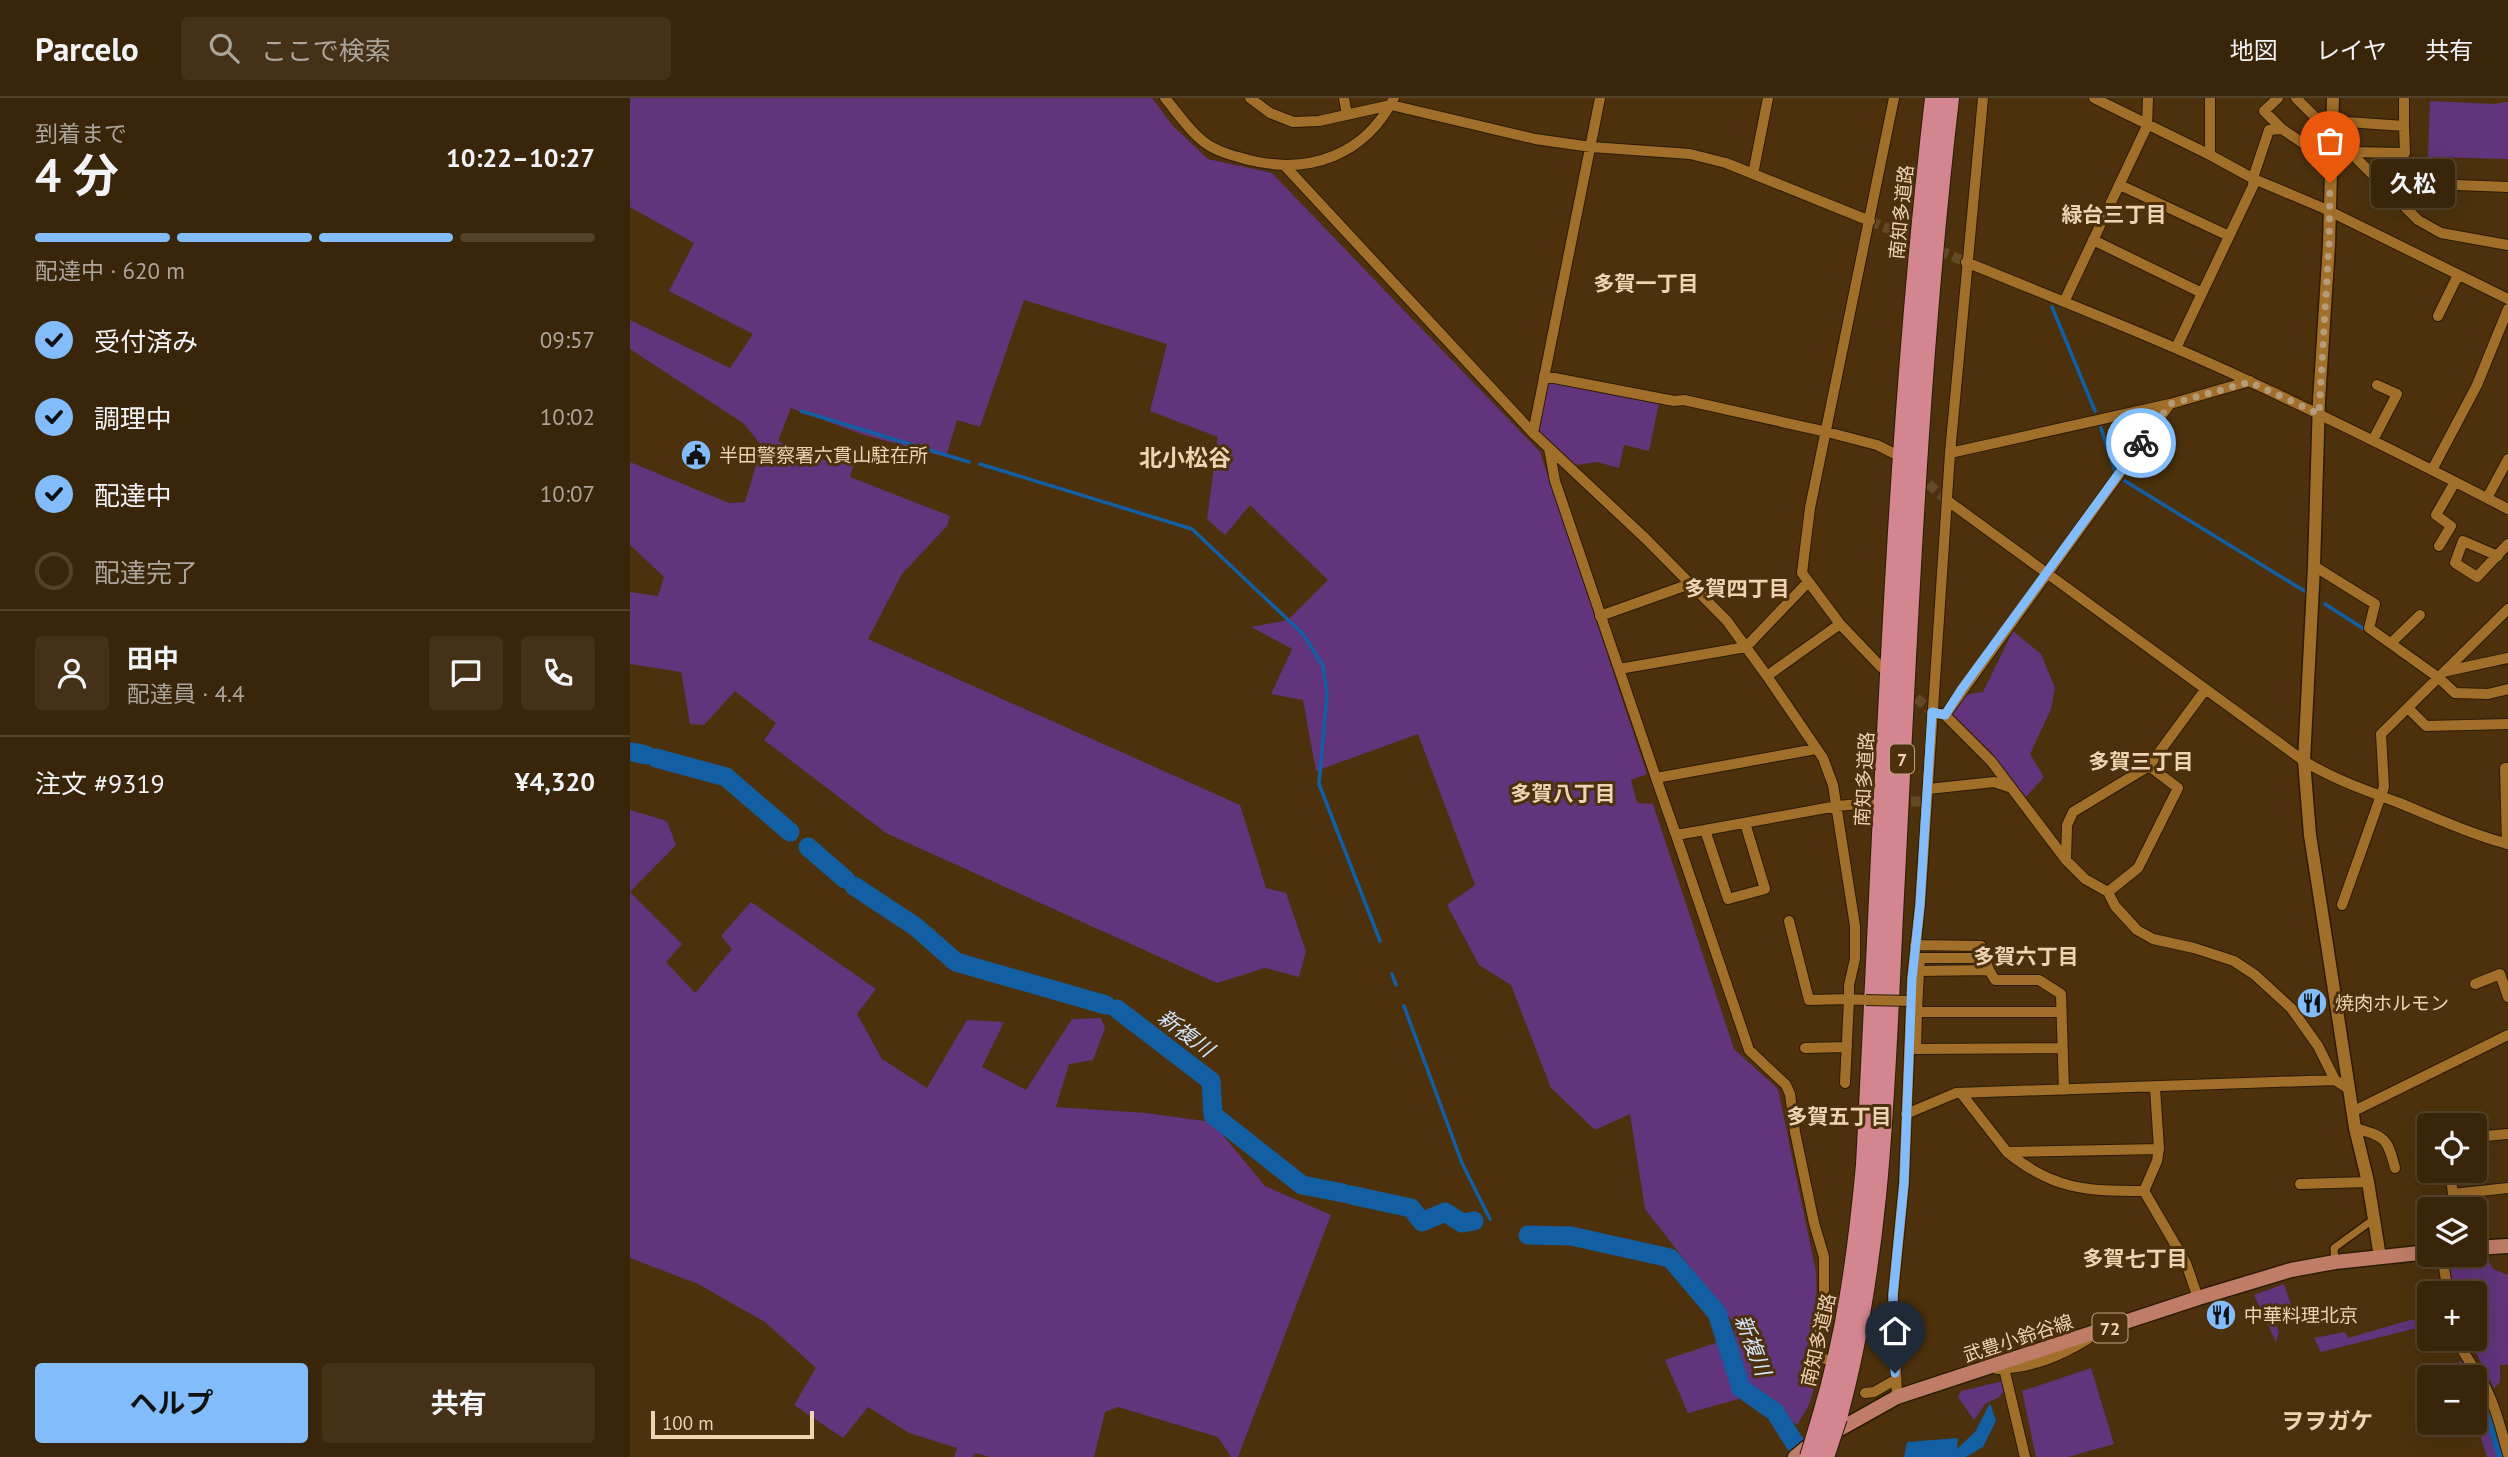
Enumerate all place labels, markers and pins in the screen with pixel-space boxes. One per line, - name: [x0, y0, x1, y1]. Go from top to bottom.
- pin: [2300, 111, 2360, 183]
- callout: 久松: [2372, 158, 2456, 208]
- public building icon: 半田警察署六貫山駐在所: [679, 438, 713, 472]
- place label: 半田警察署六貫山駐在所: [719, 443, 928, 467]
- restaurant icon: 焼肉ホルモン: [2295, 986, 2329, 1020]
- place label: 焼肉ホルモン: [2335, 991, 2449, 1015]
- restaurant icon: 中華料理北京: [2204, 1298, 2238, 1332]
- pin: [1865, 1301, 1925, 1373]
- place label: 中華料理北京: [2244, 1303, 2358, 1327]

